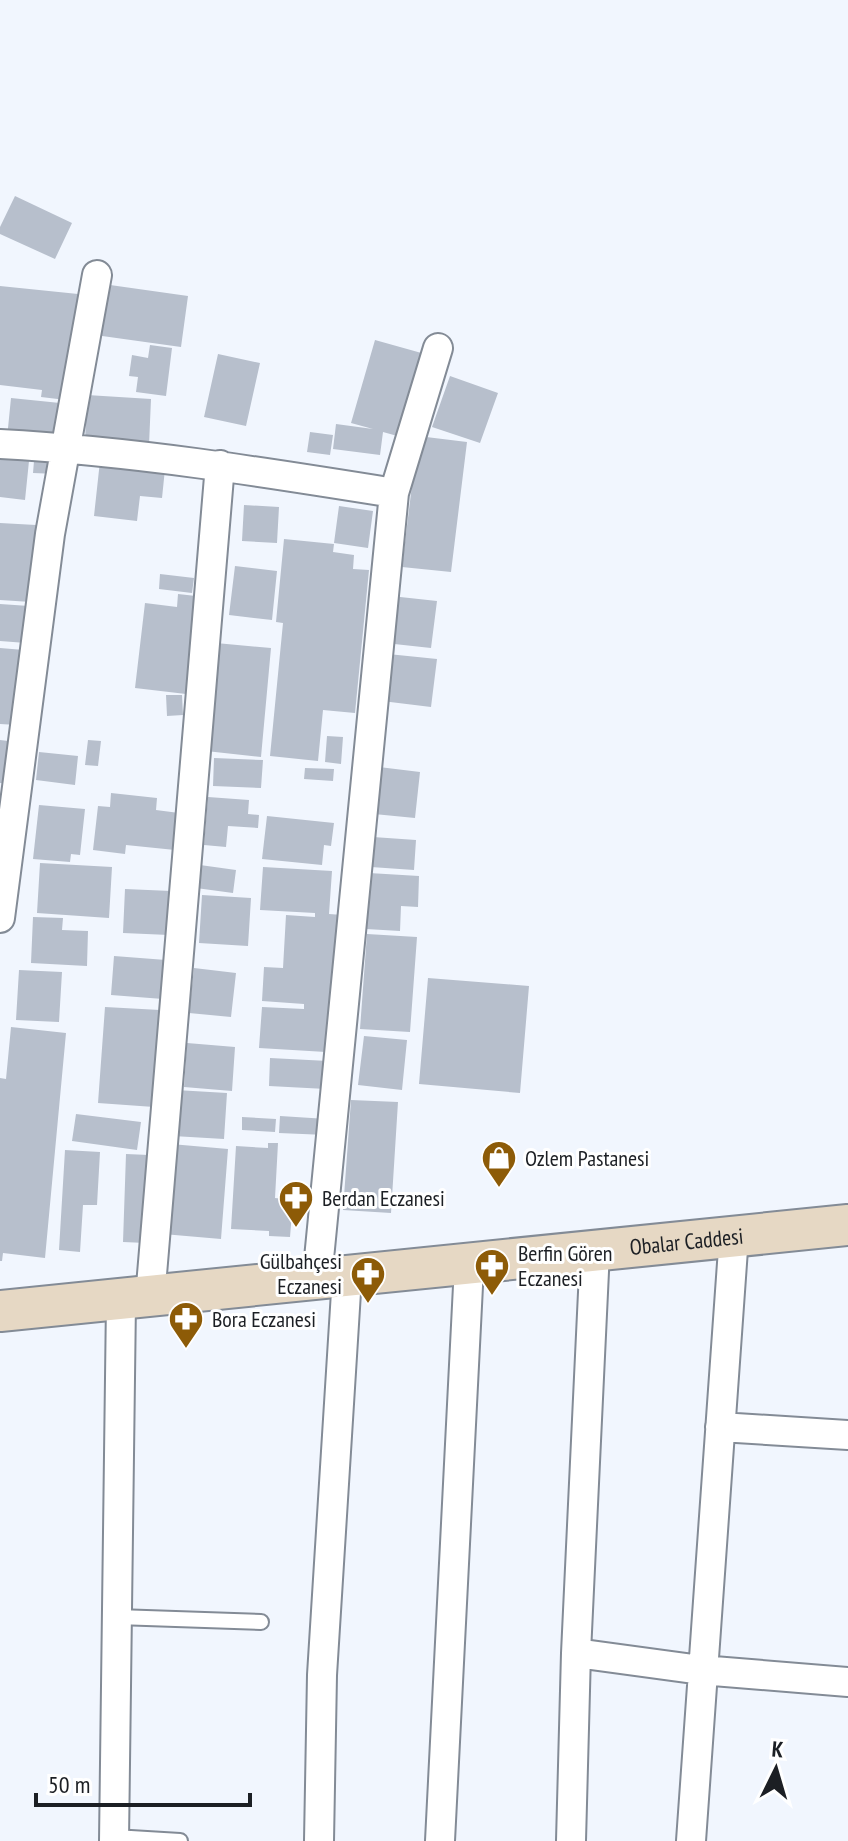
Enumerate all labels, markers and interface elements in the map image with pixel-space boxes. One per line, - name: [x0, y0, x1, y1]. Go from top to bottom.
- shop icon: Ozlem Pastanesi: [480, 1139, 518, 1189]
- place label: Ozlem Pastanesi: [525, 1144, 649, 1172]
- pharmacy icon: Berdan Eczanesi: [277, 1179, 315, 1229]
- place label: Berdan Eczanesi: [322, 1184, 445, 1212]
- street label: Obalar Caddesi: [628, 1222, 745, 1261]
- place label: Berfin Gören Eczanesi: [518, 1239, 613, 1292]
- place label: Gülbahçesi Eczanesi: [260, 1247, 342, 1300]
- pharmacy icon: Berfin Gören Eczanesi: [473, 1247, 511, 1297]
- pharmacy icon: Gülbahçesi Eczanesi: [349, 1255, 387, 1305]
- pharmacy icon: Bora Eczanesi: [167, 1300, 205, 1350]
- place label: Bora Eczanesi: [212, 1305, 316, 1333]
- north arrow: [736, 1729, 816, 1809]
- text: K: [771, 1735, 785, 1764]
- scale bar: [36, 1757, 250, 1807]
- text: 50 m: [48, 1769, 90, 1800]

